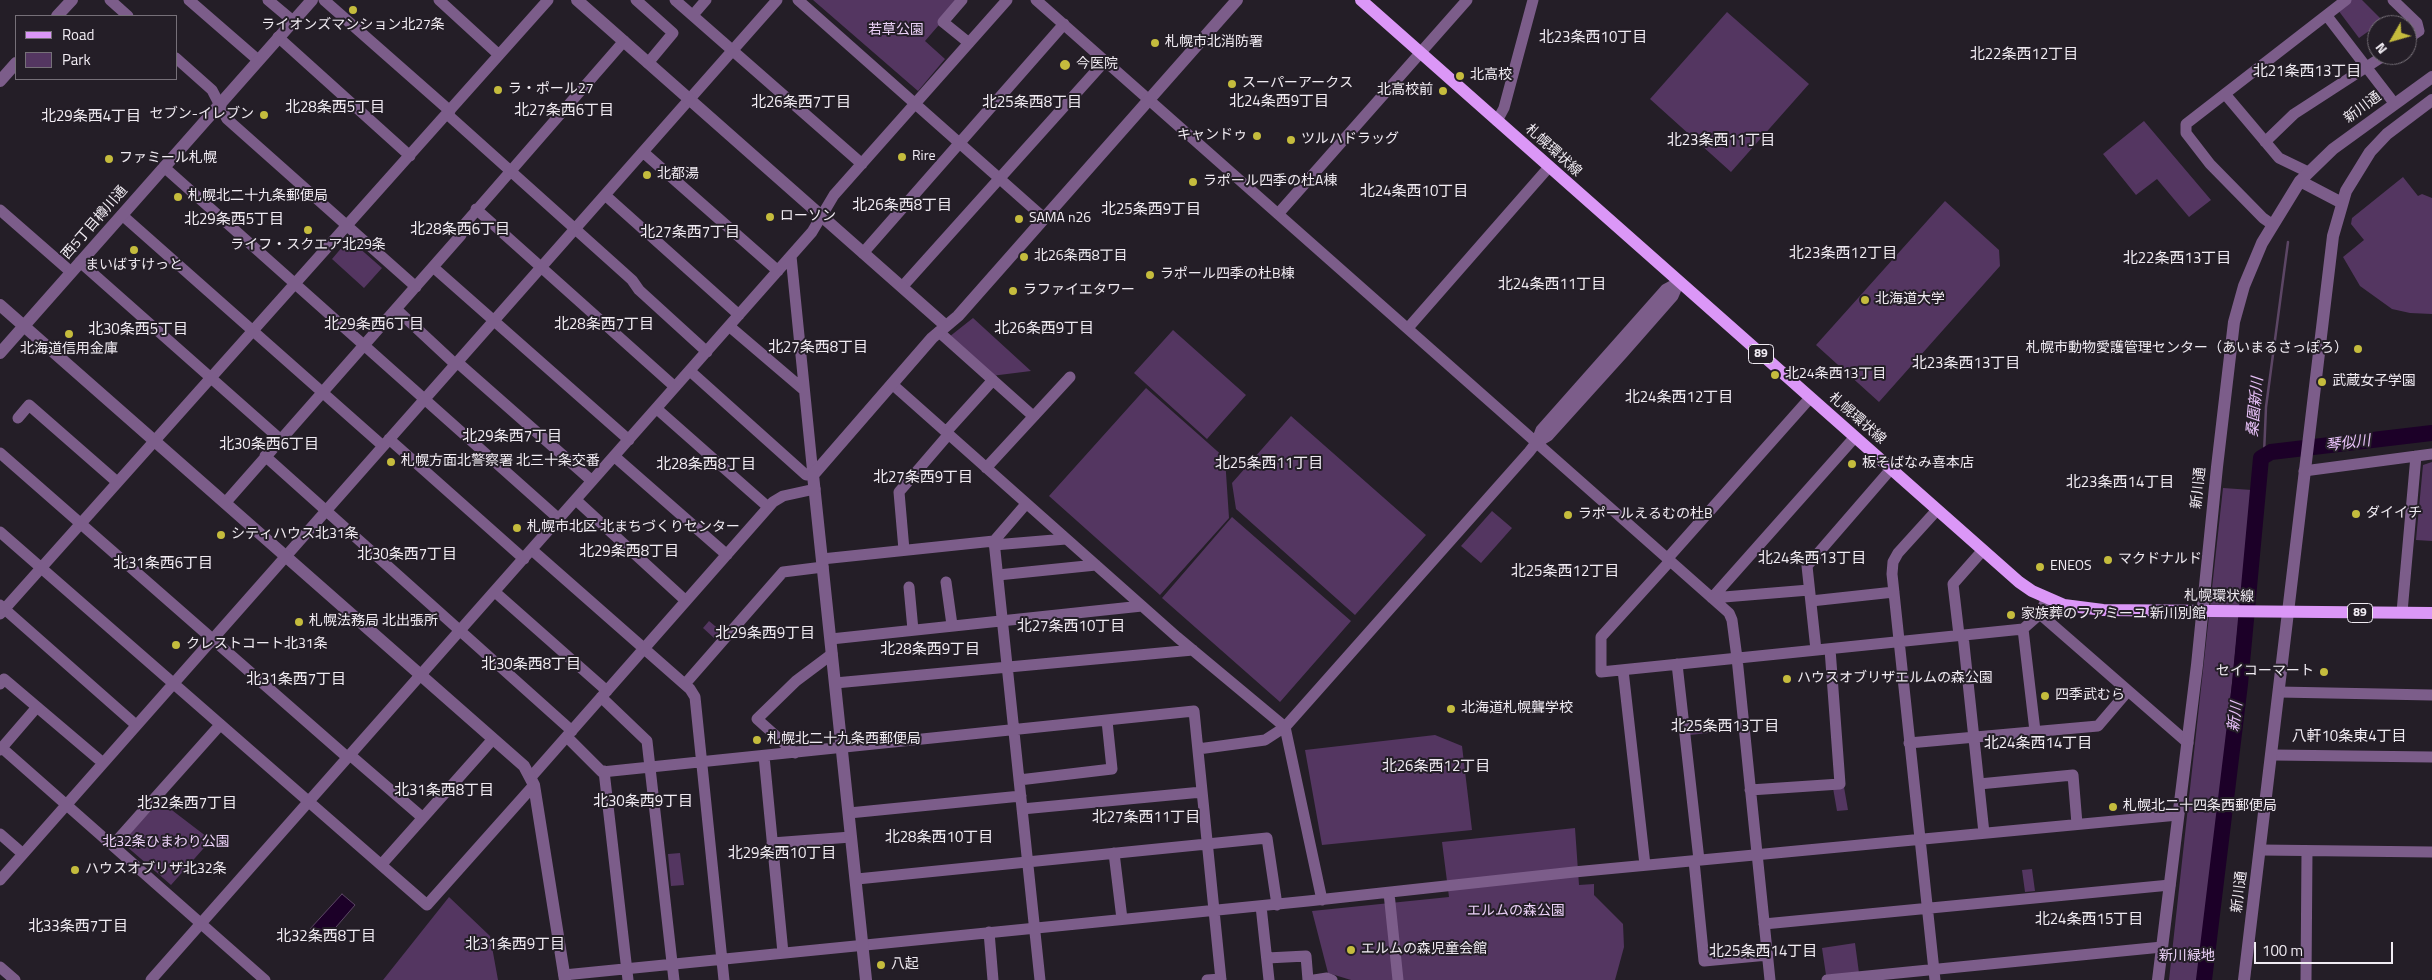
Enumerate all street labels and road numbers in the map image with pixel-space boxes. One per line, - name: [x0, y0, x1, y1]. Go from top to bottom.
- street label: 新川通: [2341, 89, 2385, 127]
- street label: 札幌環状線: [1521, 121, 1585, 181]
- street label: 西5丁目樽川通: [59, 183, 131, 263]
- road number: 89: [1748, 344, 1774, 364]
- street label: 札幌環状線: [1825, 390, 1889, 448]
- street label: 新川通: [2188, 466, 2210, 510]
- street label: 札幌環状線: [2184, 588, 2254, 606]
- road number: 89: [2348, 604, 2372, 622]
- street label: 新川通: [2229, 870, 2251, 914]

